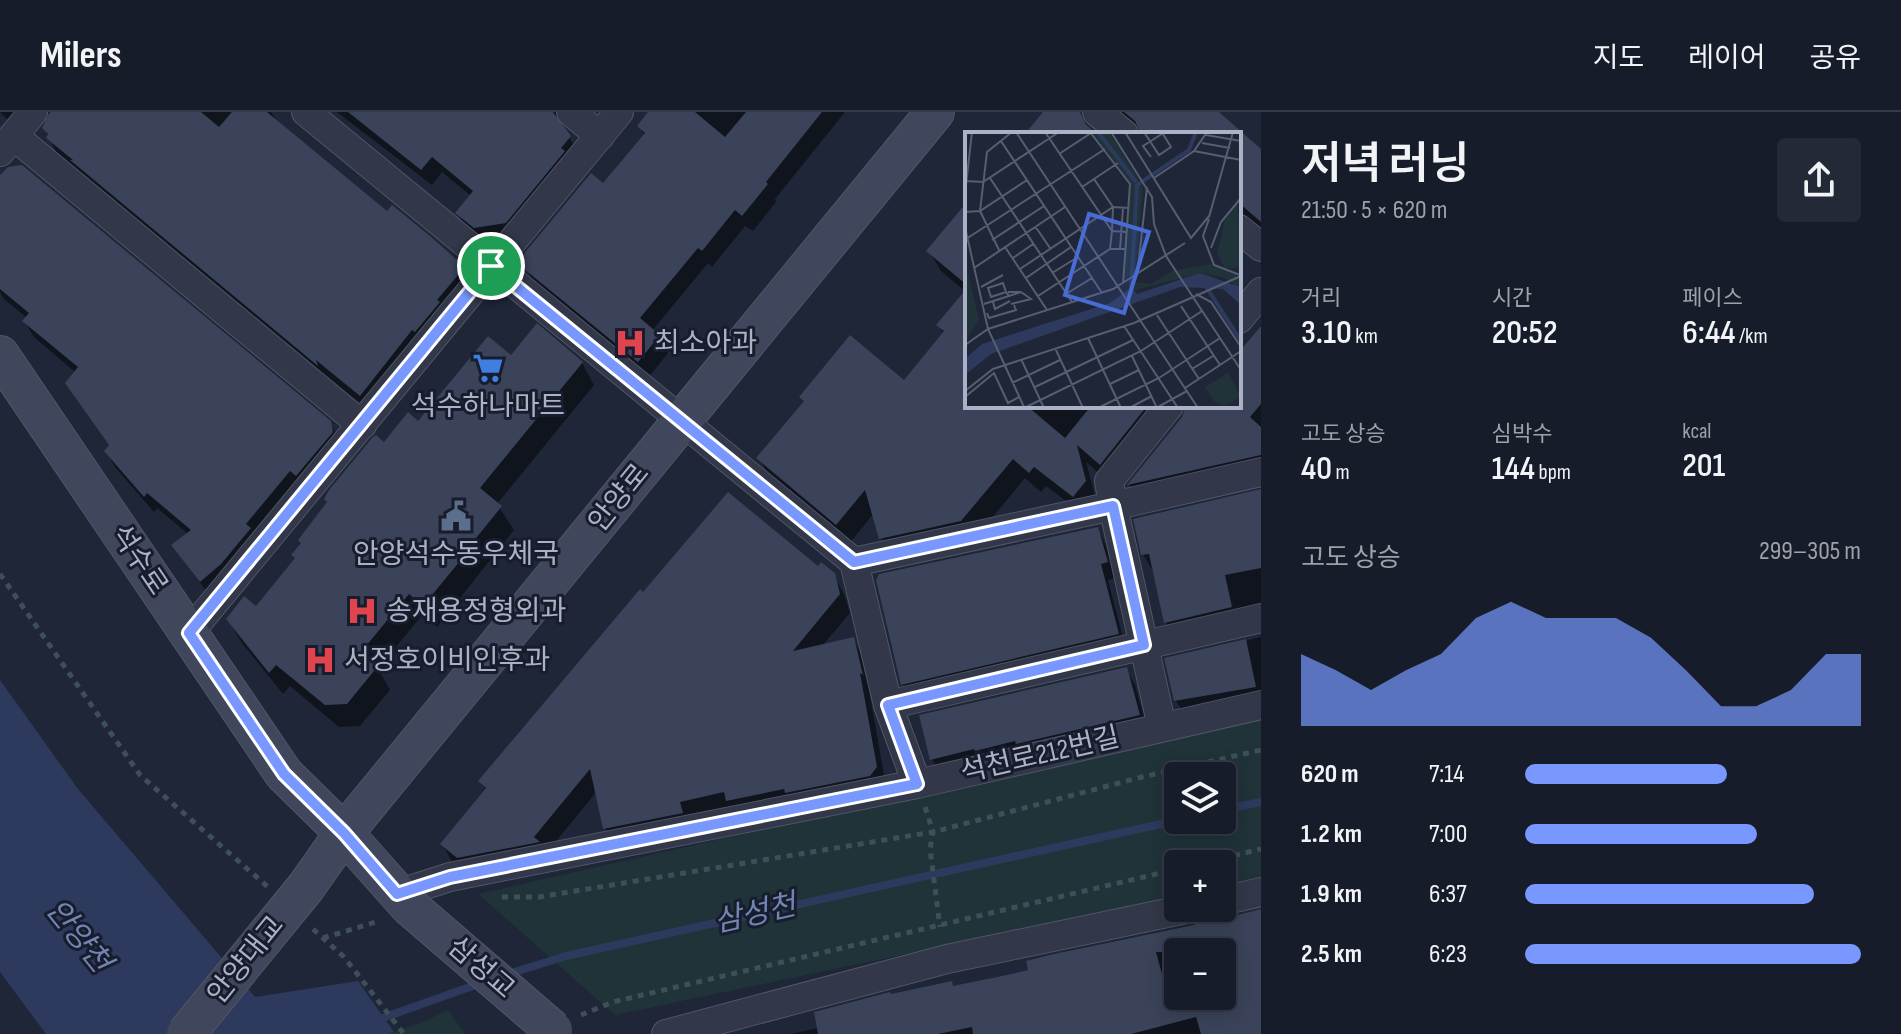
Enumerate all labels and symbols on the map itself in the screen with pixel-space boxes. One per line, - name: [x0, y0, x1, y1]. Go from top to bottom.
- inset map: [965, 132, 1241, 408]
- pin: [457, 232, 525, 300]
- hospital icon: 최소아과: [613, 326, 647, 360]
- place label: 최소아과: [654, 327, 757, 360]
- supermarket icon: 석수하나마트: [471, 351, 505, 385]
- place label: 석수하나마트: [411, 390, 565, 423]
- street label: 안양로: [582, 458, 656, 538]
- public building icon: 안양석수동우체국: [439, 499, 473, 533]
- street label: 석수로: [104, 519, 174, 601]
- place label: 안양석수동우체국: [353, 538, 559, 571]
- hospital icon: 송재용정형외과: [345, 594, 379, 628]
- place label: 송재용정형외과: [386, 595, 566, 628]
- hospital icon: 서정호이비인후과: [303, 643, 337, 677]
- place label: 서정호이비인후과: [344, 644, 550, 677]
- street label: 석천로212번길: [957, 721, 1123, 789]
- water label: 삼성천: [711, 886, 803, 941]
- water label: 안양천: [38, 892, 120, 982]
- street label: 안양대교: [201, 910, 291, 1010]
- street label: 삼성교: [441, 930, 521, 1006]

